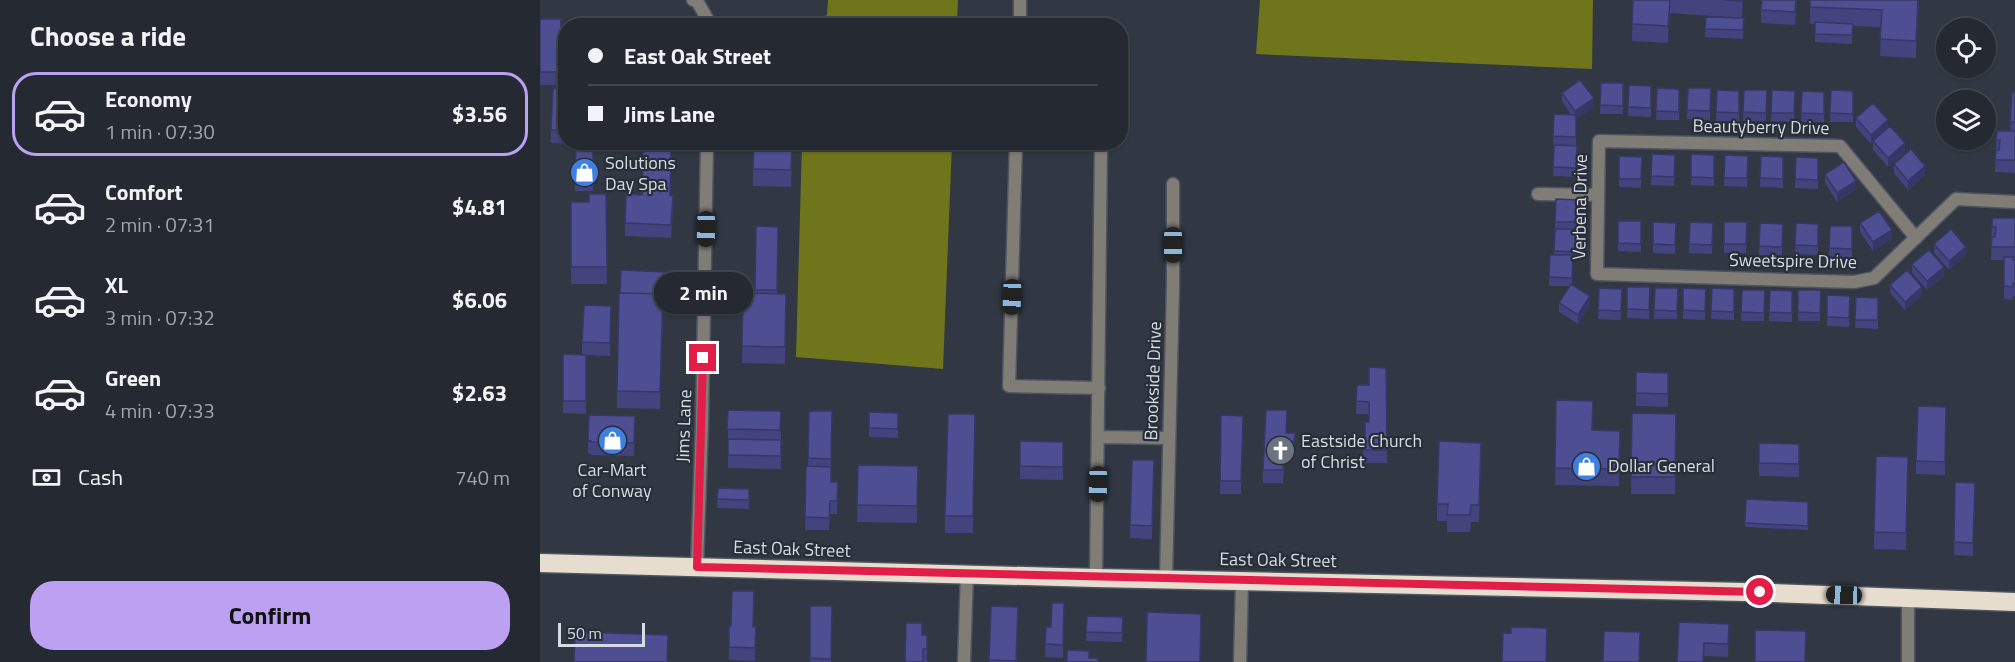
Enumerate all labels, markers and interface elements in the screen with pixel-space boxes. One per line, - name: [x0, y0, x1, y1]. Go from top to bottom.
- text: Choose a ride: [30, 15, 186, 56]
- map controls: [1936, 18, 1996, 150]
- button: locate: [1936, 18, 1996, 78]
- text: East Oak Street: [624, 39, 771, 73]
- text: Economy: [105, 82, 192, 116]
- icon: car: [33, 87, 87, 141]
- button: layers: [1936, 90, 1996, 150]
- text: $3.56: [452, 97, 507, 131]
- text: Jims Lane: [624, 97, 715, 131]
- street label: Beautyberry Drive: [1692, 112, 1830, 141]
- text: 1 min · 07:30: [105, 116, 215, 147]
- place label: Solutions Day Spa: [605, 149, 676, 197]
- street label: Verbena Drive: [1565, 154, 1594, 260]
- shop icon: Solutions Day Spa: [568, 157, 600, 189]
- text: Comfort: [105, 175, 183, 209]
- icon: car: [33, 180, 87, 234]
- text: $4.81: [452, 190, 507, 224]
- text: 2 min · 07:31: [105, 209, 215, 240]
- car: [697, 211, 715, 247]
- car: [1164, 227, 1182, 263]
- street label: Sweetspire Drive: [1729, 246, 1857, 275]
- text: XL: [105, 268, 128, 302]
- callout: 2 min: [654, 271, 753, 313]
- icon: car: [33, 273, 87, 327]
- text: 2 min: [679, 277, 728, 308]
- car: [1002, 279, 1022, 315]
- text: $6.06: [452, 283, 507, 317]
- text: 3 min · 07:32: [105, 302, 215, 333]
- street label: Brookside Drive: [1137, 321, 1168, 441]
- route end: [689, 344, 716, 371]
- text: Green: [105, 361, 161, 395]
- icon: car: [33, 366, 87, 420]
- text: $2.63: [452, 376, 507, 410]
- street label: Jims Lane: [669, 389, 698, 463]
- text: 4 min · 07:33: [105, 395, 215, 426]
- shop icon: Car-Mart of Conway: [596, 425, 628, 457]
- place label: Eastside Church of Christ: [1301, 427, 1422, 475]
- church icon: Eastside Church of Christ: [1264, 435, 1296, 467]
- shop icon: Dollar General: [1571, 450, 1603, 482]
- place label: Dollar General: [1608, 452, 1715, 479]
- place label: Car-Mart of Conway: [572, 456, 652, 504]
- text: Cash: [78, 460, 123, 494]
- icon: cash: [30, 461, 63, 494]
- text: 740 m: [455, 462, 510, 493]
- car: [1089, 466, 1107, 502]
- street label: East Oak Street: [733, 533, 852, 564]
- street label: East Oak Street: [1219, 545, 1338, 574]
- route start: [1746, 578, 1773, 605]
- button: Confirm: [30, 581, 510, 650]
- car: [1826, 585, 1862, 605]
- scale bar: [558, 620, 645, 648]
- text: 50 m: [567, 621, 602, 645]

